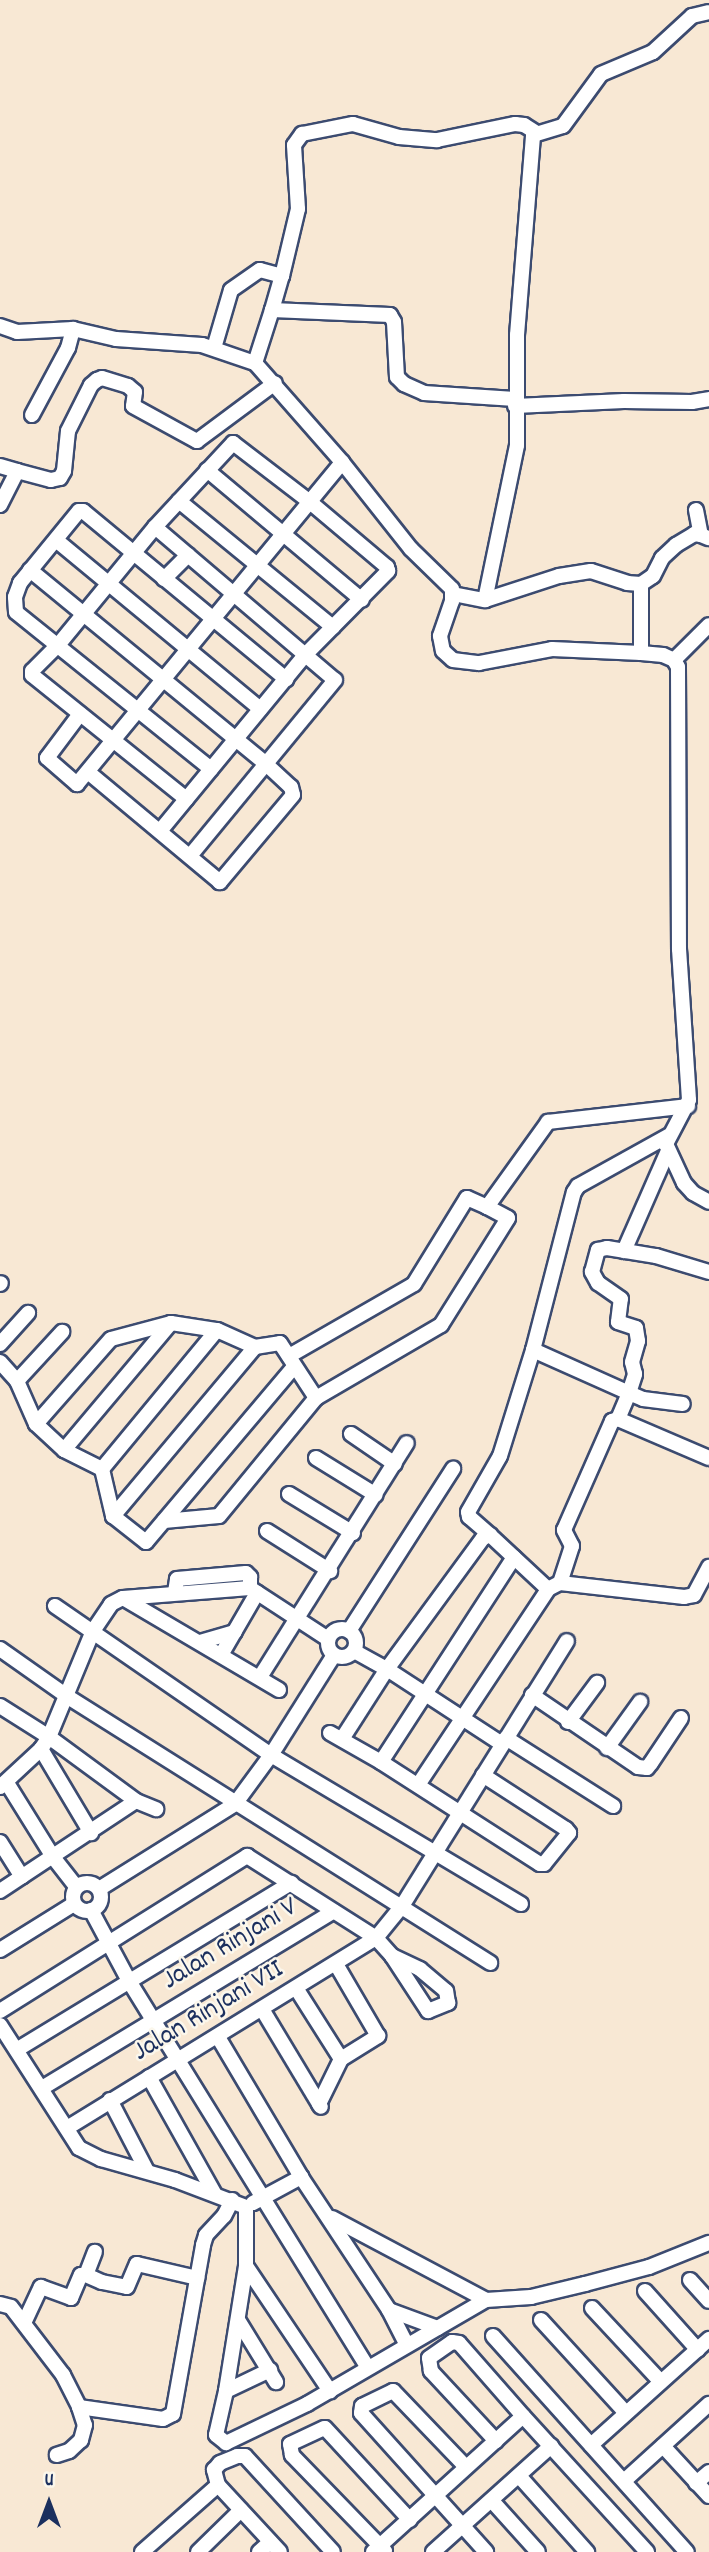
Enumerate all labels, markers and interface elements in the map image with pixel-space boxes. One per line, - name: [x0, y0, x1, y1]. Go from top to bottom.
- street label: Jalan Rinjani V: [157, 1891, 305, 1999]
- street label: Jalan Rinjani VII: [128, 1954, 290, 2070]
- north arrow: [14, 2468, 84, 2538]
- text: U: [44, 2468, 54, 2495]

